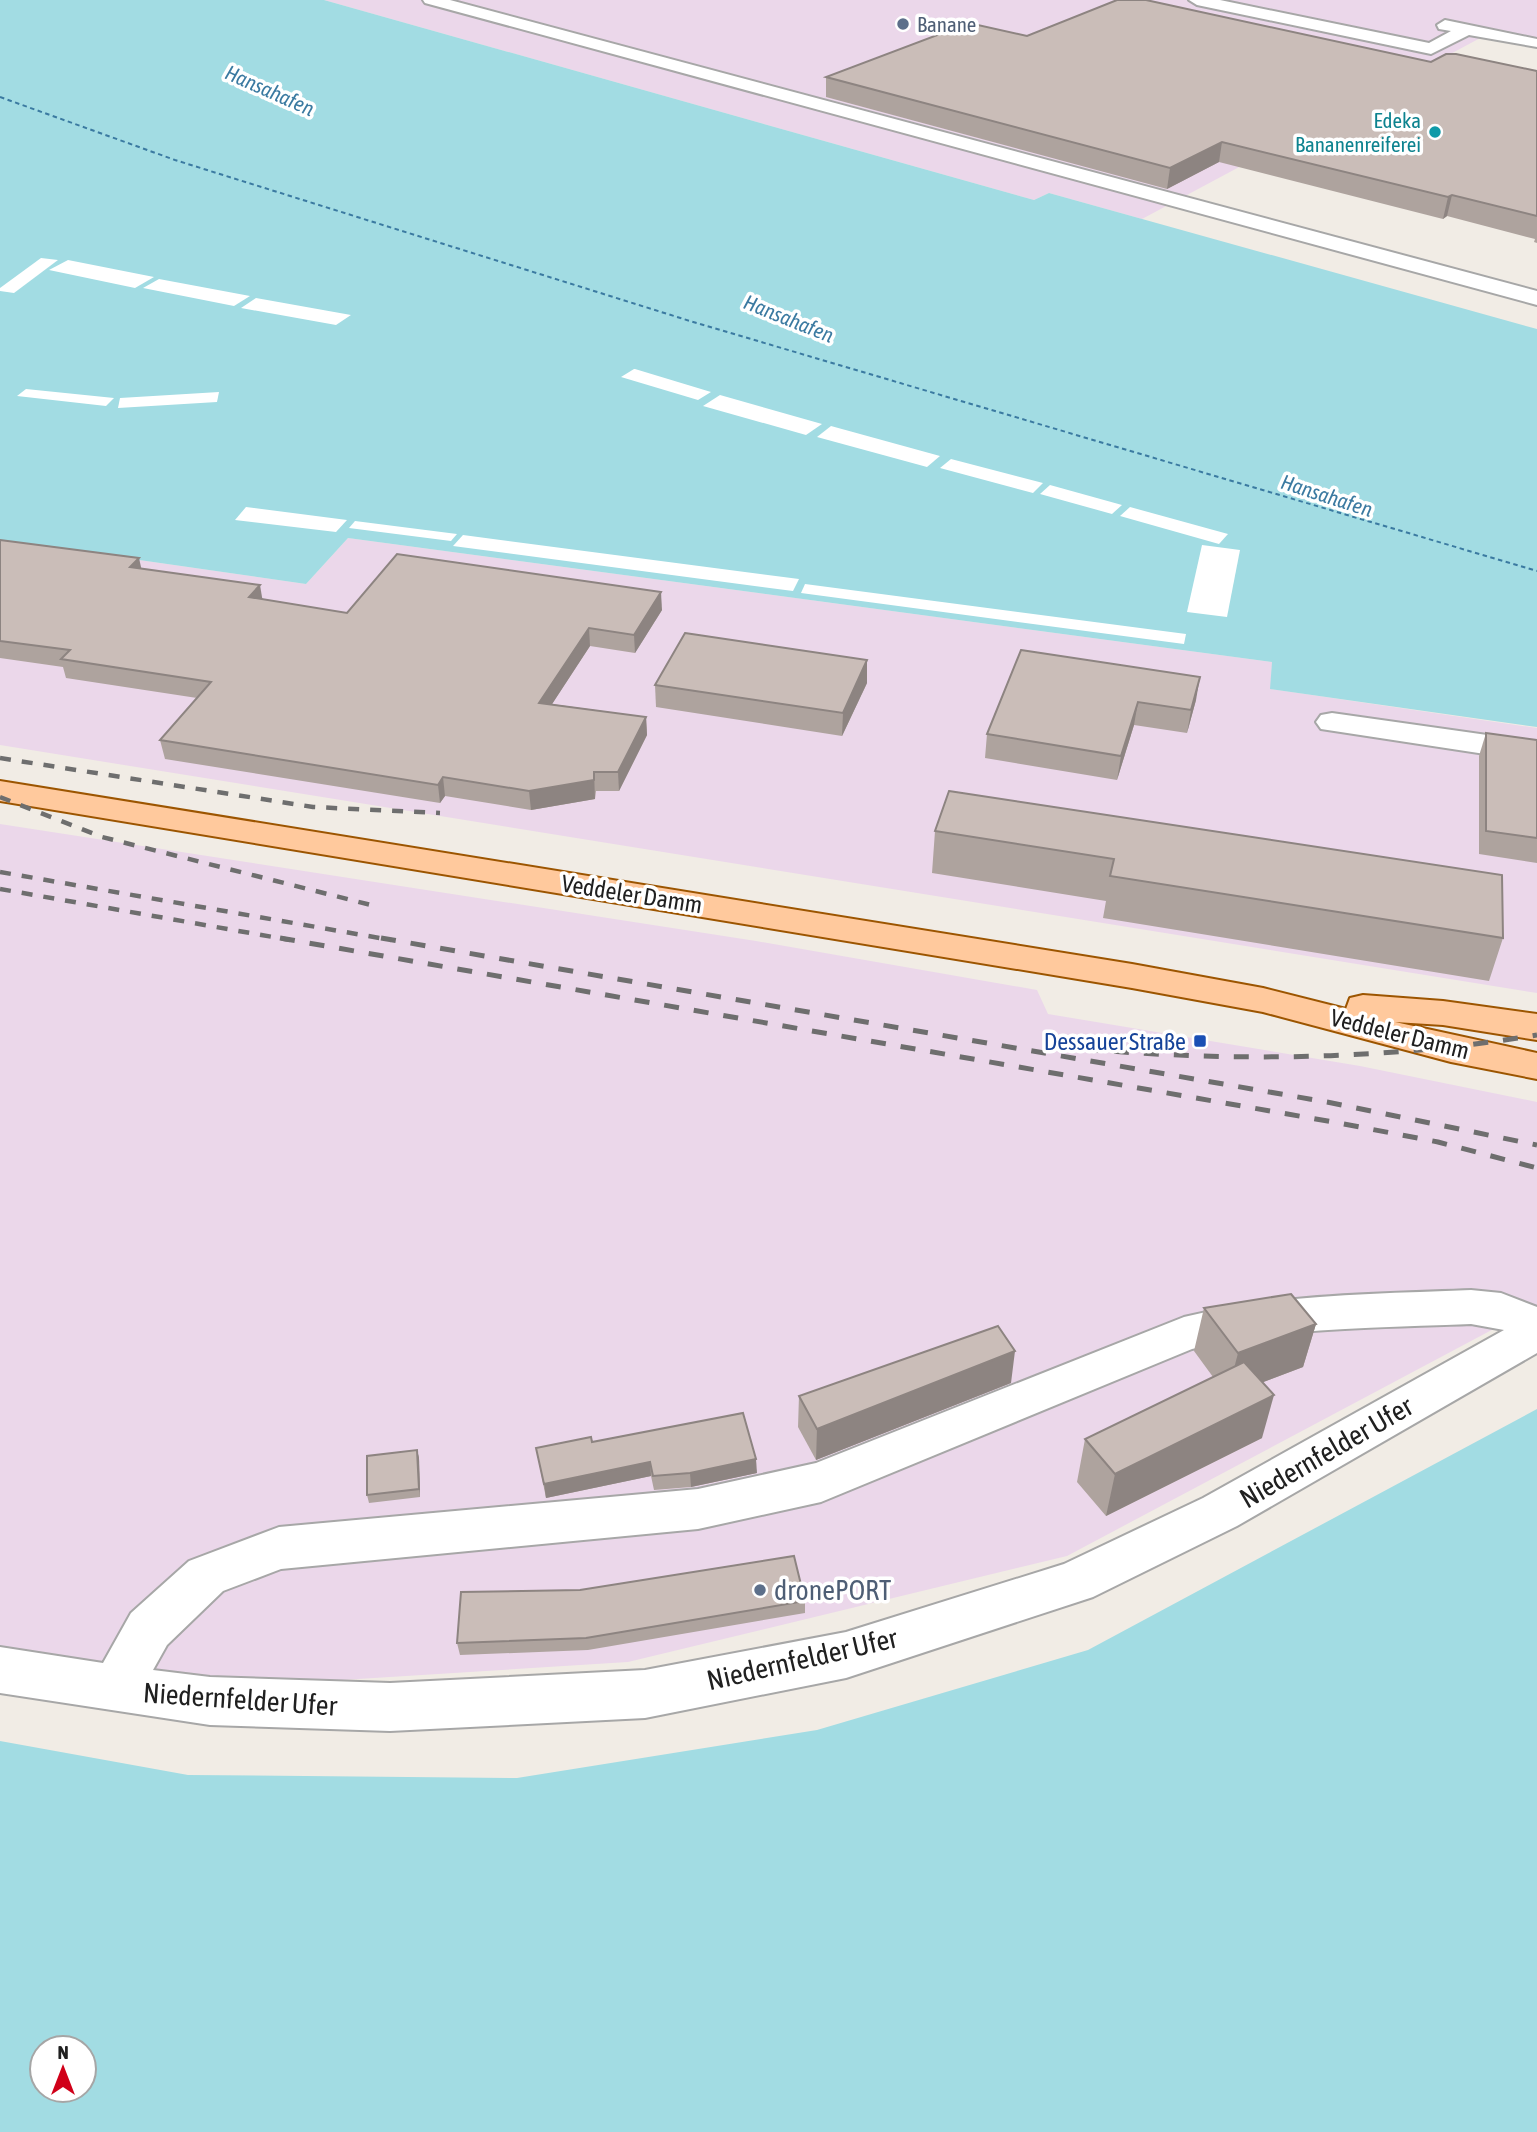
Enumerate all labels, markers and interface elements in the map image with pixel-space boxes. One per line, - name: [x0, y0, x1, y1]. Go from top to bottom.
- place label: Banane: [917, 12, 976, 36]
- marker: Banane: [895, 16, 911, 32]
- water label: Hansahafen: [222, 60, 318, 120]
- place label: Edeka Bananenreiferei: [1295, 108, 1421, 156]
- marker: Edeka Bananenreiferei: [1427, 124, 1443, 140]
- water label: Hansahafen: [741, 289, 837, 347]
- water label: Hansahafen: [1278, 469, 1376, 521]
- street label: Veddeler Damm: [560, 870, 704, 918]
- street label: Veddeler Damm: [1328, 1004, 1472, 1064]
- place label: Dessauer Straße: [1044, 1028, 1186, 1055]
- marker: Dessauer Straße: [1192, 1033, 1208, 1049]
- street label: Niedernfelder Ufer: [1234, 1389, 1419, 1514]
- place label: dronePORT: [774, 1574, 891, 1606]
- marker: dronePORT: [752, 1582, 768, 1598]
- street label: Niedernfelder Ufer: [704, 1621, 901, 1696]
- street label: Niedernfelder Ufer: [142, 1676, 339, 1722]
- north arrow: [28, 2034, 98, 2104]
- text: N: [57, 2041, 69, 2063]

